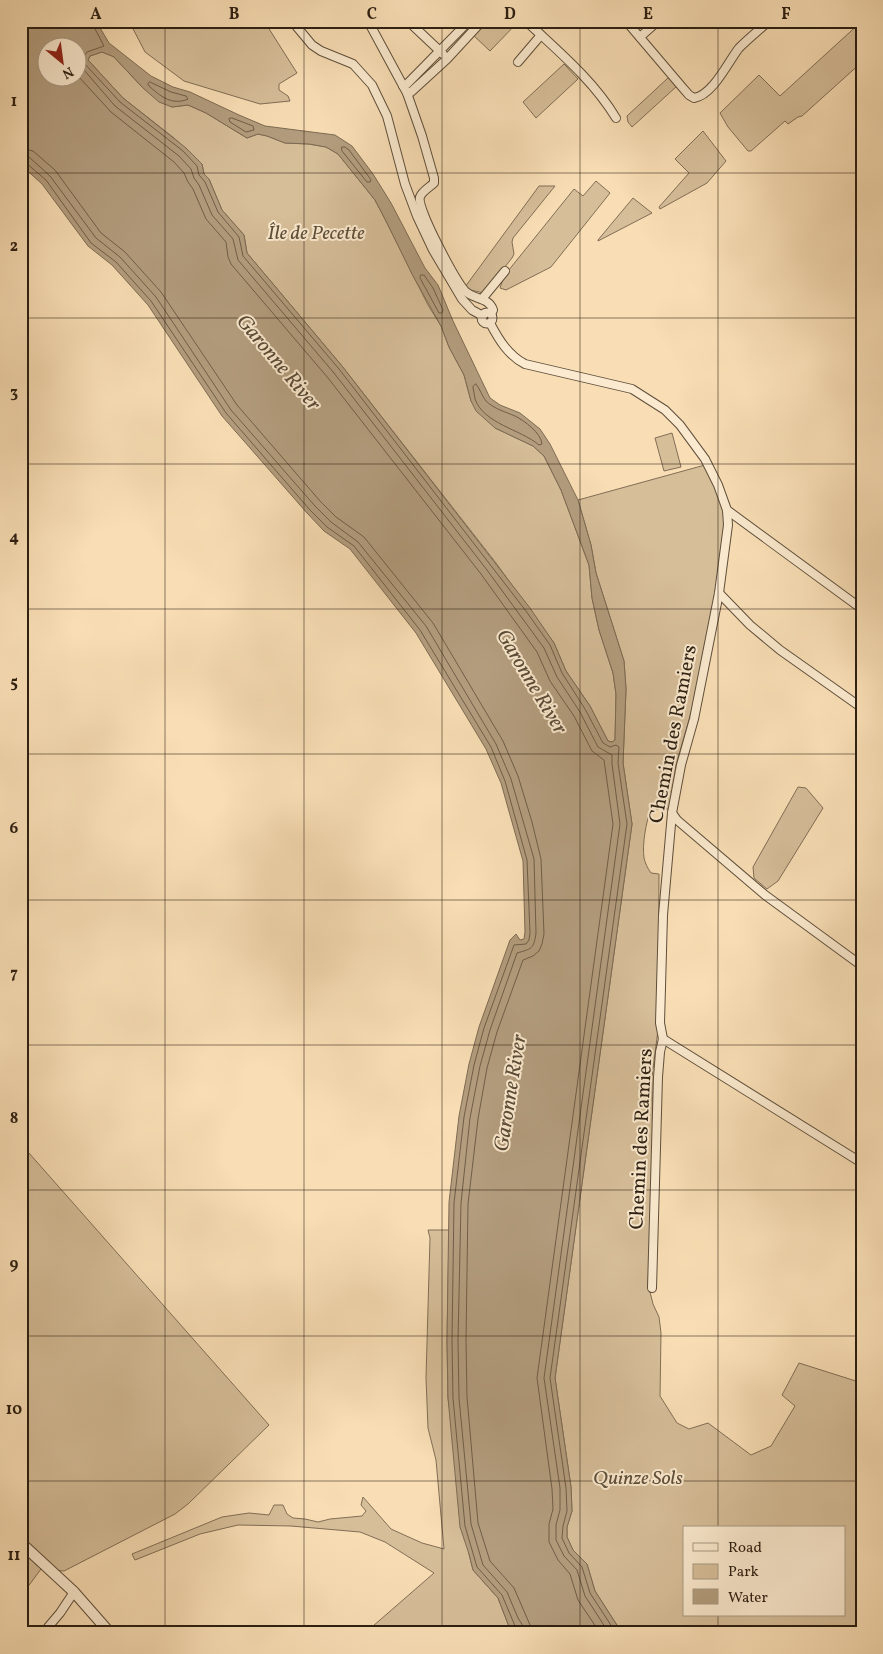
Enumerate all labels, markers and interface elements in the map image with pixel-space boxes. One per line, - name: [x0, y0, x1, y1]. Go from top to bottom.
- text: A: [90, 4, 102, 26]
- text: B: [229, 4, 240, 26]
- text: C: [367, 4, 377, 26]
- text: D: [504, 4, 516, 26]
- text: E: [643, 4, 653, 26]
- text: F: [781, 4, 791, 26]
- north arrow: [38, 38, 88, 88]
- text: N: [59, 61, 77, 83]
- text: 1: [11, 91, 17, 113]
- park label: Île de Pecette: [268, 220, 365, 248]
- text: 2: [10, 236, 18, 258]
- water label: Garonne River: [229, 308, 327, 418]
- text: 3: [10, 382, 18, 404]
- text: 4: [9, 527, 19, 549]
- water label: Garonne River: [488, 624, 574, 740]
- street label: Chemin des Ramiers: [643, 642, 705, 826]
- text: 5: [10, 672, 18, 694]
- text: 6: [10, 818, 19, 840]
- text: 7: [10, 963, 18, 985]
- water label: Garonne River: [487, 1032, 535, 1154]
- street label: Chemin des Ramiers: [623, 1048, 661, 1230]
- text: 8: [10, 1108, 18, 1130]
- text: 9: [10, 1254, 19, 1276]
- text: 10: [6, 1399, 22, 1421]
- park label: Quinze Sols: [593, 1465, 684, 1493]
- legend: [683, 1526, 846, 1616]
- text: Road: [728, 1538, 762, 1559]
- text: 11: [8, 1545, 20, 1567]
- text: Park: [728, 1562, 759, 1583]
- text: Water: [728, 1588, 768, 1609]

